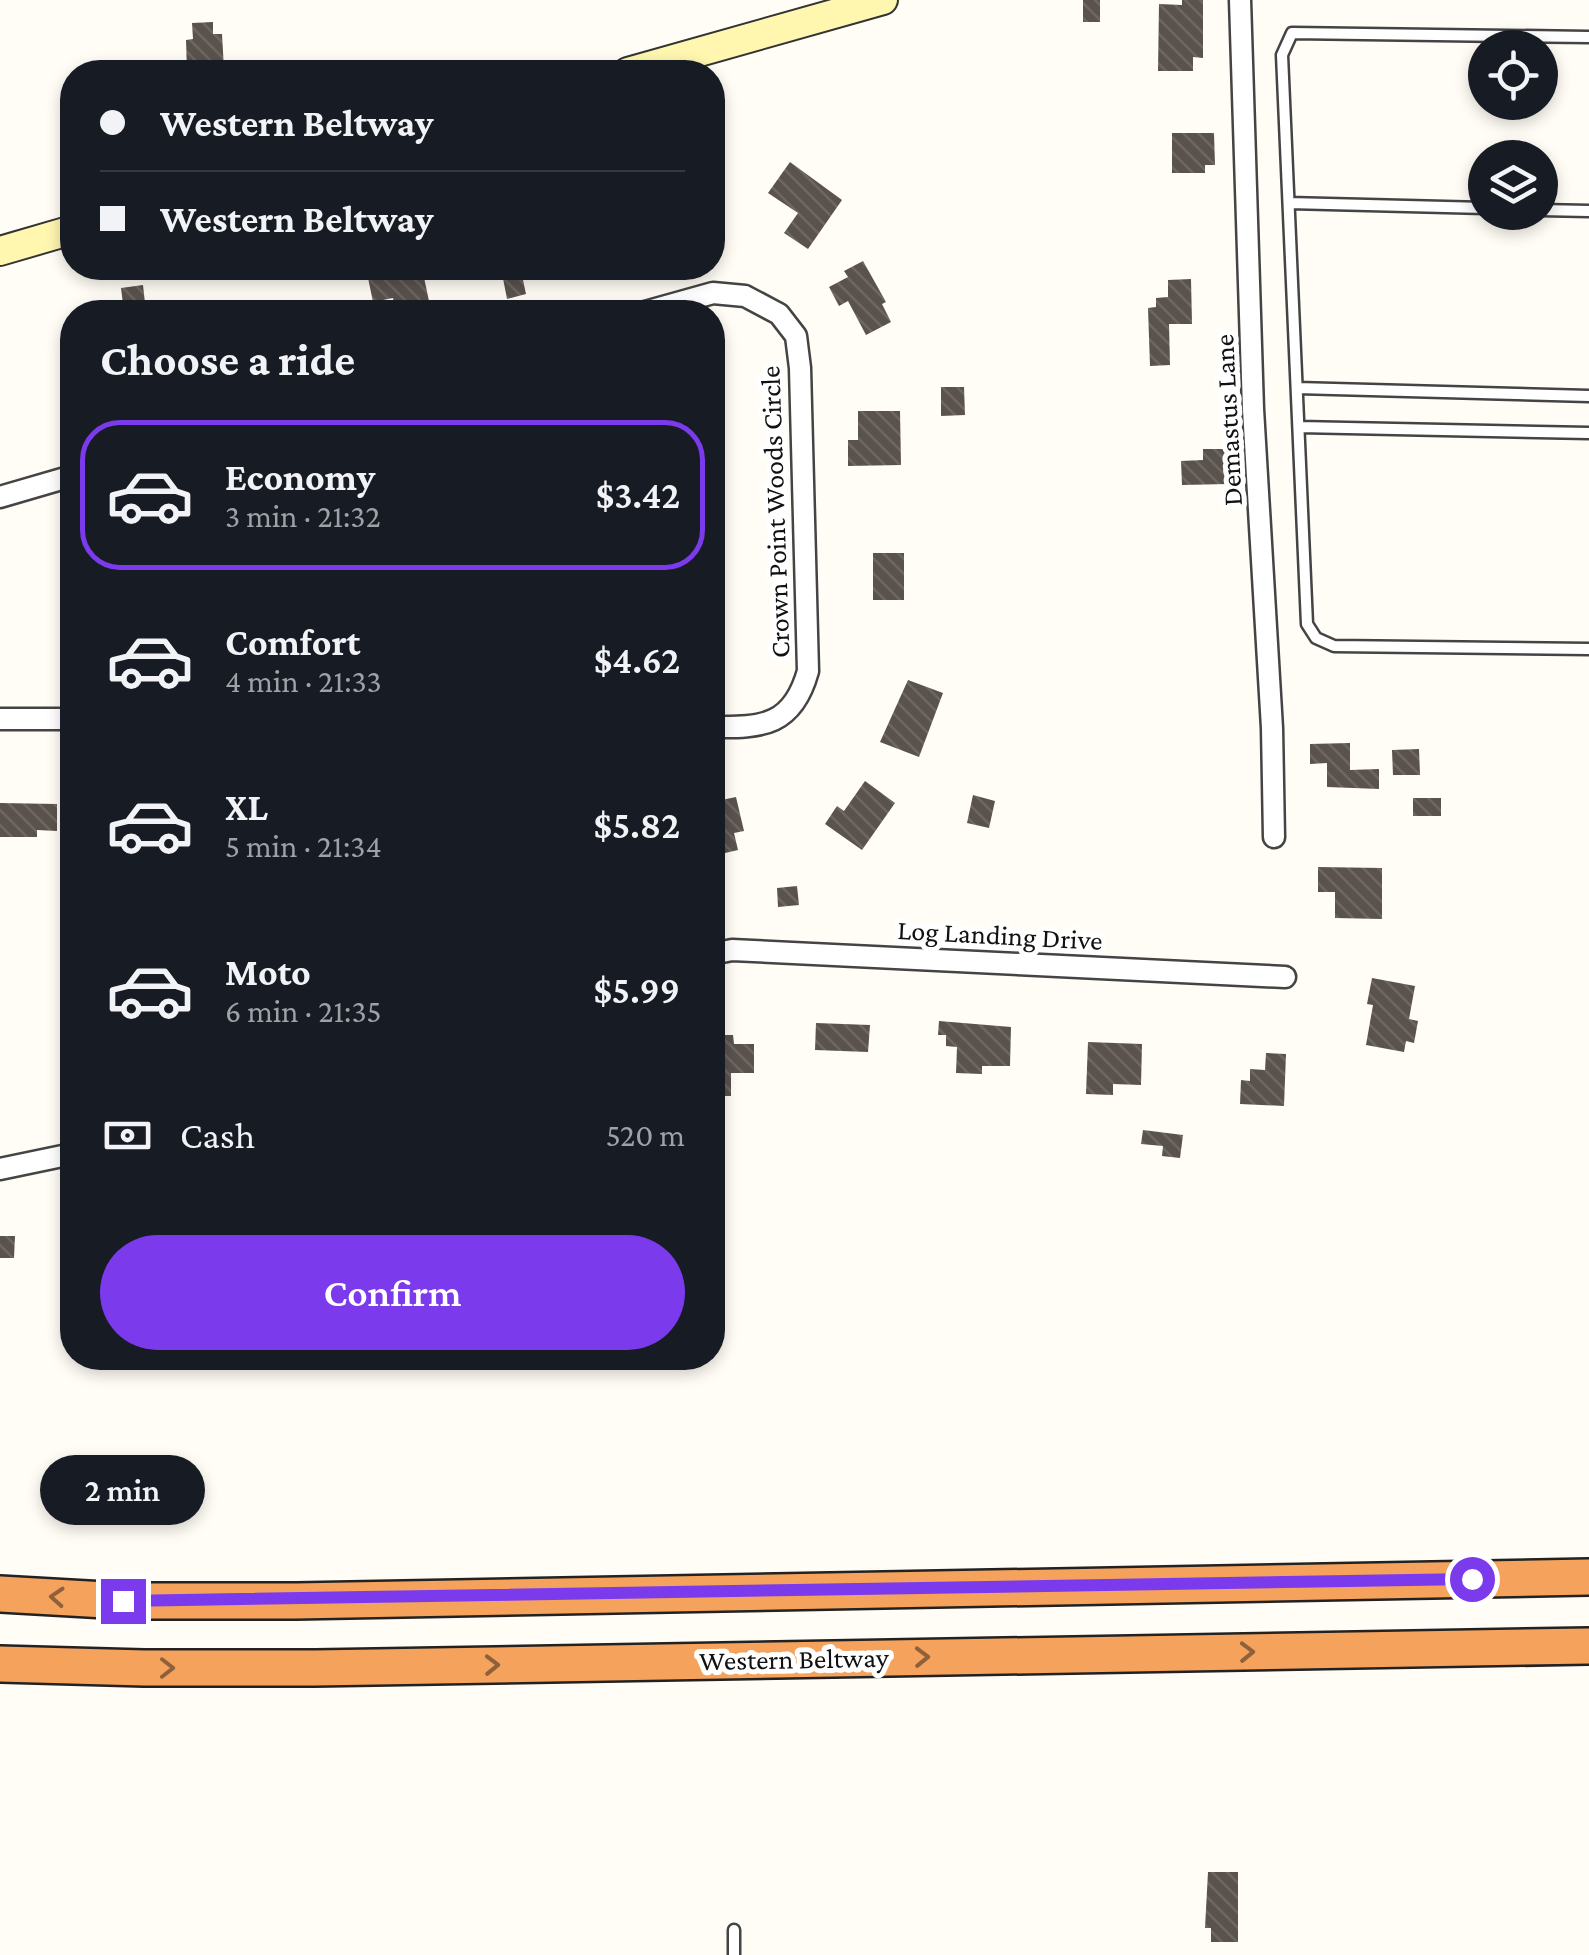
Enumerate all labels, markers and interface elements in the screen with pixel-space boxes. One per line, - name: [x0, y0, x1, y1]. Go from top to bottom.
- map controls: [1468, 30, 1558, 230]
- button: locate: [1468, 30, 1558, 120]
- text: Western Beltway: [160, 102, 434, 144]
- button: layers: [1468, 140, 1558, 230]
- text: Western Beltway: [160, 198, 434, 240]
- street label: Demastus Lane: [1208, 333, 1248, 507]
- text: Choose a ride: [100, 335, 355, 385]
- street label: Crown Point Woods Circle: [754, 365, 796, 659]
- icon: car: [105, 450, 195, 540]
- text: Economy: [225, 456, 375, 498]
- text: $3.42: [596, 474, 680, 516]
- text: 3 min · 21:32: [225, 498, 381, 534]
- icon: car: [105, 615, 195, 705]
- text: Comfort: [225, 621, 361, 663]
- text: $4.62: [594, 639, 680, 681]
- text: 4 min · 21:33: [225, 663, 382, 699]
- icon: car: [105, 780, 195, 870]
- text: XL: [225, 786, 268, 828]
- text: $5.82: [593, 804, 680, 846]
- text: 5 min · 21:34: [225, 828, 382, 864]
- street label: Log Landing Drive: [897, 914, 1103, 956]
- icon: car: [105, 945, 195, 1035]
- text: Moto: [225, 951, 311, 993]
- text: $5.99: [593, 969, 680, 1011]
- text: 6 min · 21:35: [225, 993, 382, 1029]
- icon: cash: [100, 1108, 155, 1163]
- text: Cash: [180, 1114, 255, 1156]
- text: 520 m: [606, 1117, 685, 1153]
- button: Confirm: [100, 1235, 685, 1350]
- callout: 2 min: [41, 1456, 206, 1526]
- text: 2 min: [85, 1472, 160, 1508]
- route start: [1450, 1557, 1495, 1602]
- route end: [101, 1579, 146, 1624]
- one-way arrow: [48, 1587, 64, 1608]
- one-way arrow: [1240, 1641, 1256, 1663]
- street label: Western Beltway: [699, 1642, 890, 1676]
- one-way arrow: [915, 1647, 931, 1668]
- one-way arrow: [485, 1654, 501, 1675]
- one-way arrow: [160, 1657, 176, 1679]

